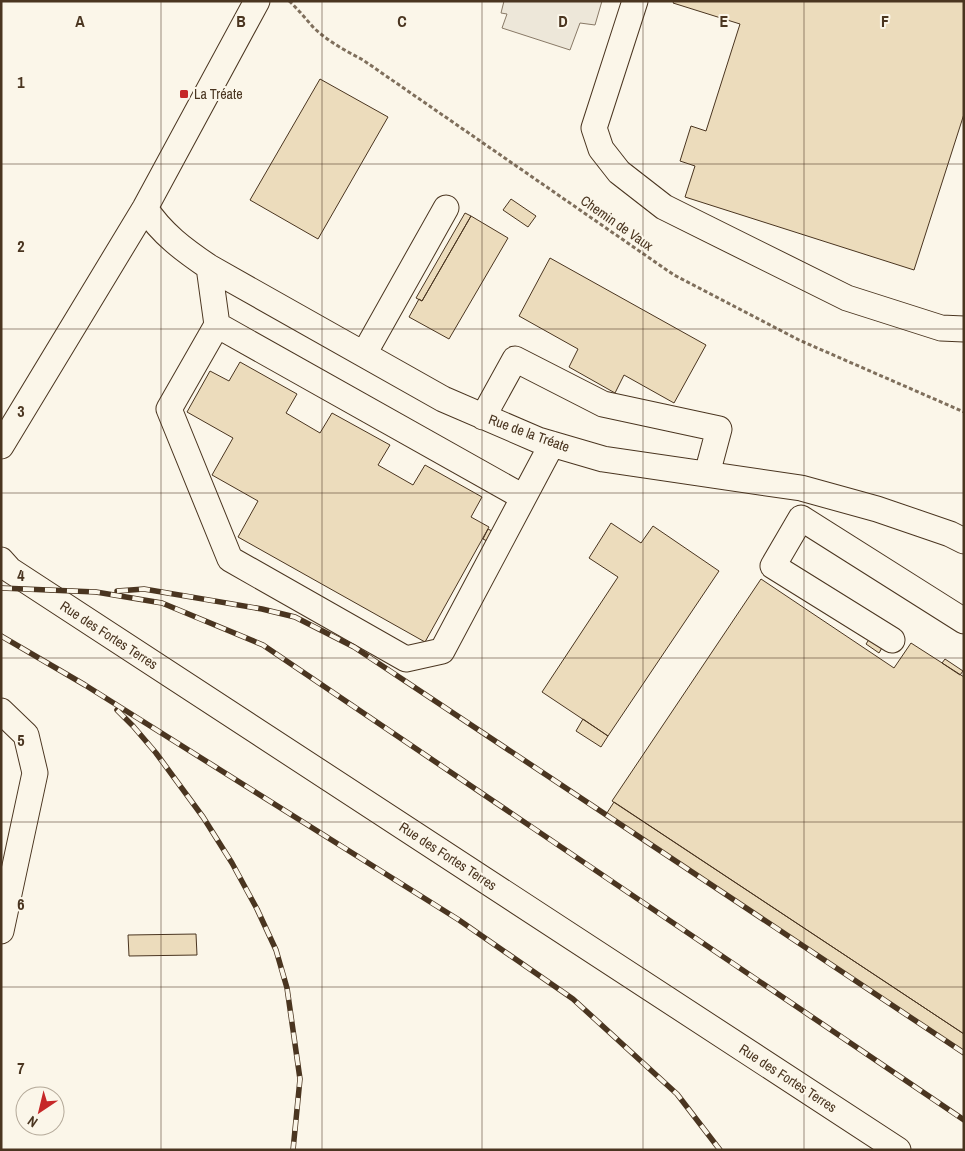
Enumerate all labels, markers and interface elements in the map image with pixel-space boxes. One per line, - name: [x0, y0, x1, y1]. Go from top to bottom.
- text: A: [75, 10, 85, 32]
- text: B: [236, 10, 246, 32]
- text: C: [397, 10, 407, 32]
- text: D: [558, 10, 568, 32]
- text: E: [720, 10, 729, 32]
- text: F: [881, 10, 889, 32]
- text: 1: [17, 71, 25, 93]
- place label: La Tréate: [194, 85, 243, 103]
- marker: La Tréate: [178, 88, 190, 100]
- street label: Chemin de Vaux: [577, 191, 657, 255]
- text: 2: [17, 235, 25, 257]
- text: 3: [17, 400, 25, 422]
- street label: Rue de la Tréate: [486, 410, 572, 456]
- text: 4: [17, 564, 25, 586]
- street label: Rue des Fortes Terres: [57, 597, 161, 673]
- text: 5: [17, 729, 25, 751]
- street label: Rue des Fortes Terres: [396, 818, 500, 894]
- text: 6: [17, 893, 25, 915]
- street label: Rue des Fortes Terres: [736, 1040, 840, 1116]
- text: 7: [17, 1057, 25, 1079]
- north arrow: [15, 1086, 65, 1136]
- text: N: [24, 1112, 41, 1131]

